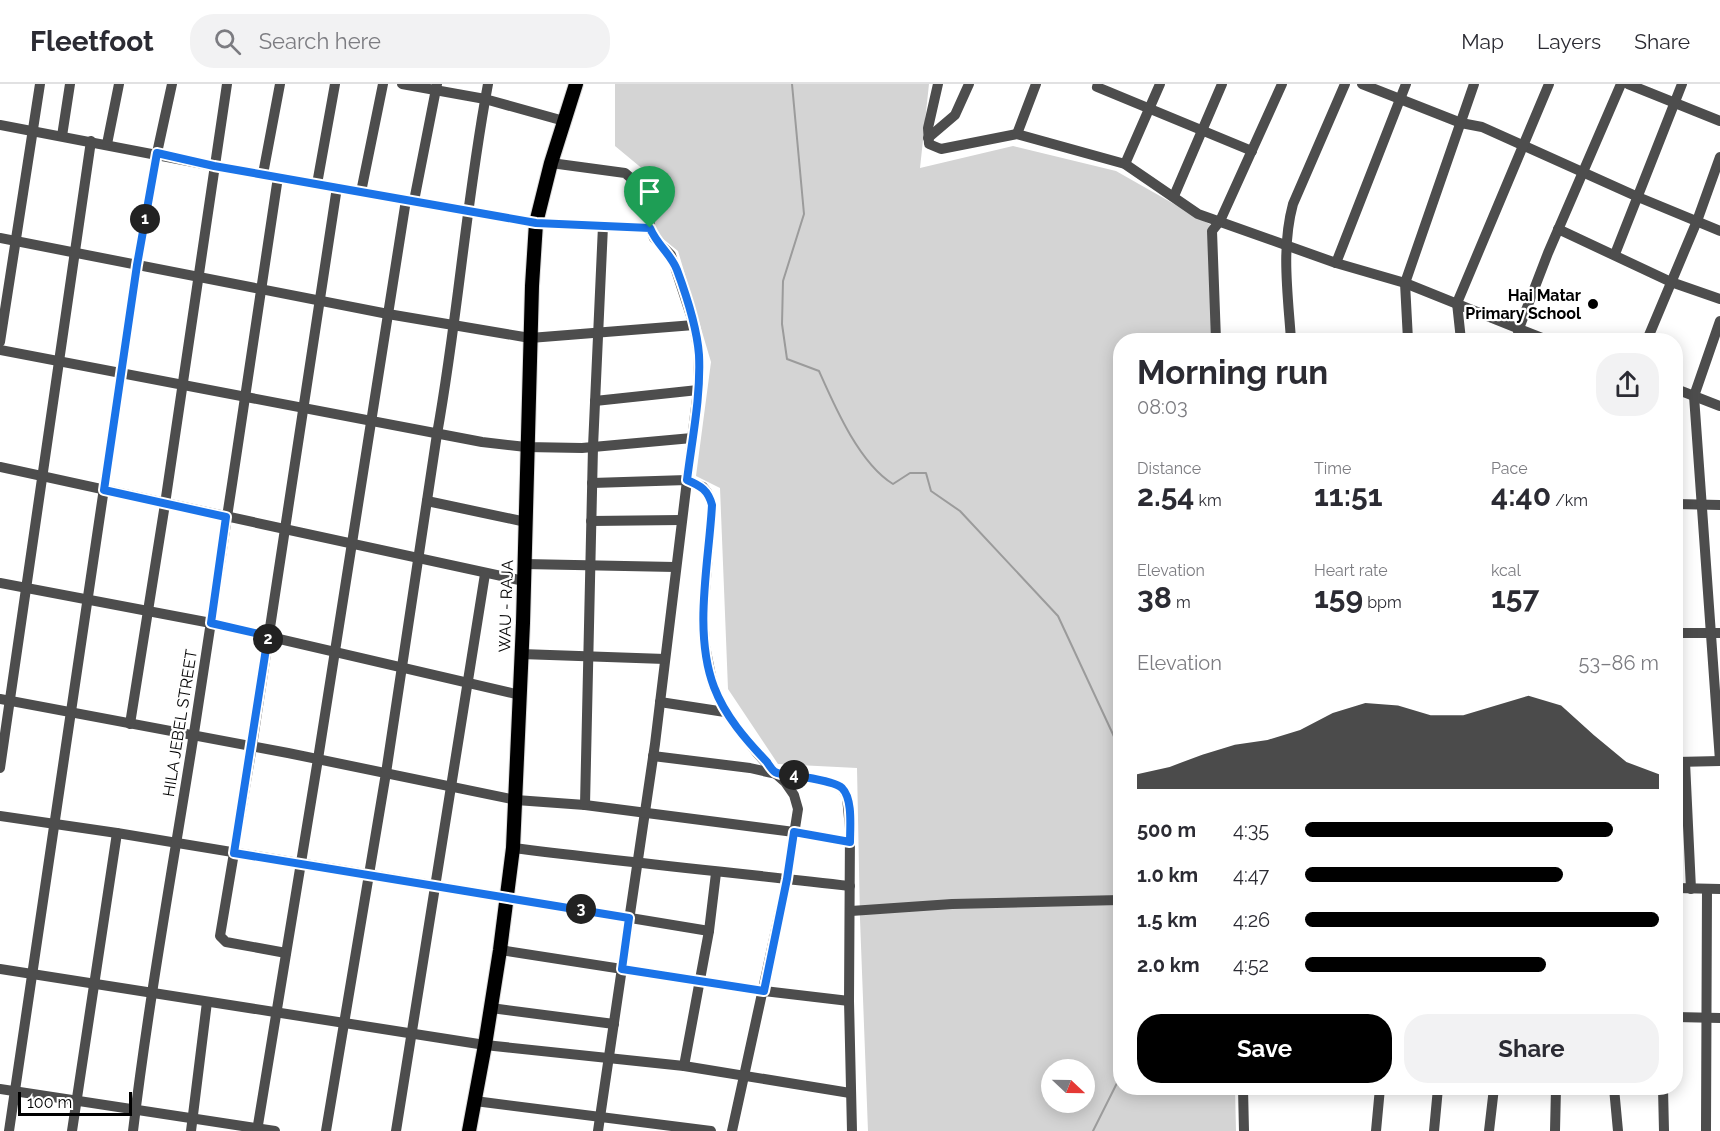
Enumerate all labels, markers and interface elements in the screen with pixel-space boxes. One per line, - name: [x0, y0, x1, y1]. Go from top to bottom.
- search box: [190, 14, 610, 68]
- text: Fleetfoot: [30, 25, 154, 58]
- icon: search: [211, 25, 244, 58]
- text: Search here: [259, 28, 381, 54]
- text: Map: [1461, 29, 1504, 54]
- text: Layers: [1537, 29, 1601, 54]
- text: Share: [1634, 29, 1690, 54]
- pin: [624, 166, 675, 228]
- icon: arrive: [633, 175, 666, 208]
- pin: 1: [130, 204, 160, 234]
- text: 1: [141, 209, 149, 228]
- place label: Hai Matar Primary School: [1465, 286, 1582, 323]
- marker: Hai Matar Primary School: [1586, 297, 1600, 311]
- text: Morning run: [1137, 353, 1328, 392]
- button: share: [1596, 353, 1659, 416]
- text: 08:03: [1137, 395, 1188, 419]
- text: Distance: [1137, 459, 1201, 478]
- text: Time: [1314, 459, 1351, 478]
- text: Pace: [1491, 459, 1528, 478]
- text: 2.54: [1137, 478, 1194, 513]
- text: 11:51: [1314, 478, 1383, 513]
- text: 4:40: [1491, 478, 1551, 513]
- text: km: [1194, 491, 1222, 510]
- text: /km: [1551, 491, 1588, 510]
- street label: WAU - RAJA: [495, 559, 517, 653]
- text: Elevation: [1137, 561, 1205, 580]
- text: Heart rate: [1314, 561, 1388, 580]
- text: kcal: [1491, 561, 1521, 580]
- text: 38: [1137, 580, 1172, 615]
- text: 159: [1314, 580, 1363, 615]
- text: 157: [1491, 580, 1539, 615]
- text: m: [1172, 593, 1191, 612]
- text: bpm: [1363, 593, 1402, 612]
- pin: 2: [253, 624, 283, 654]
- text: 2: [263, 629, 273, 648]
- street label: HILA JEBEL STREET: [159, 648, 201, 798]
- text: Elevation: [1137, 651, 1222, 675]
- text: 53–86 m: [1579, 651, 1659, 675]
- pin: 4: [779, 760, 809, 790]
- text: 4: [789, 765, 799, 784]
- text: 500 m: [1137, 818, 1196, 842]
- text: 4:35: [1233, 818, 1269, 842]
- text: 1.0 km: [1137, 863, 1198, 887]
- text: 4:47: [1233, 863, 1269, 887]
- pin: 3: [566, 894, 596, 924]
- text: 3: [577, 899, 585, 918]
- text: 1.5 km: [1137, 908, 1197, 932]
- text: 4:26: [1233, 908, 1270, 932]
- text: 2.0 km: [1137, 953, 1200, 977]
- text: 4:52: [1233, 953, 1269, 977]
- button: Save: [1137, 1014, 1392, 1083]
- button: Share: [1404, 1014, 1659, 1083]
- north arrow: [1041, 1059, 1095, 1113]
- map controls: [1041, 1059, 1095, 1113]
- scale bar: [18, 1089, 132, 1116]
- text: 100 m: [27, 1093, 72, 1112]

